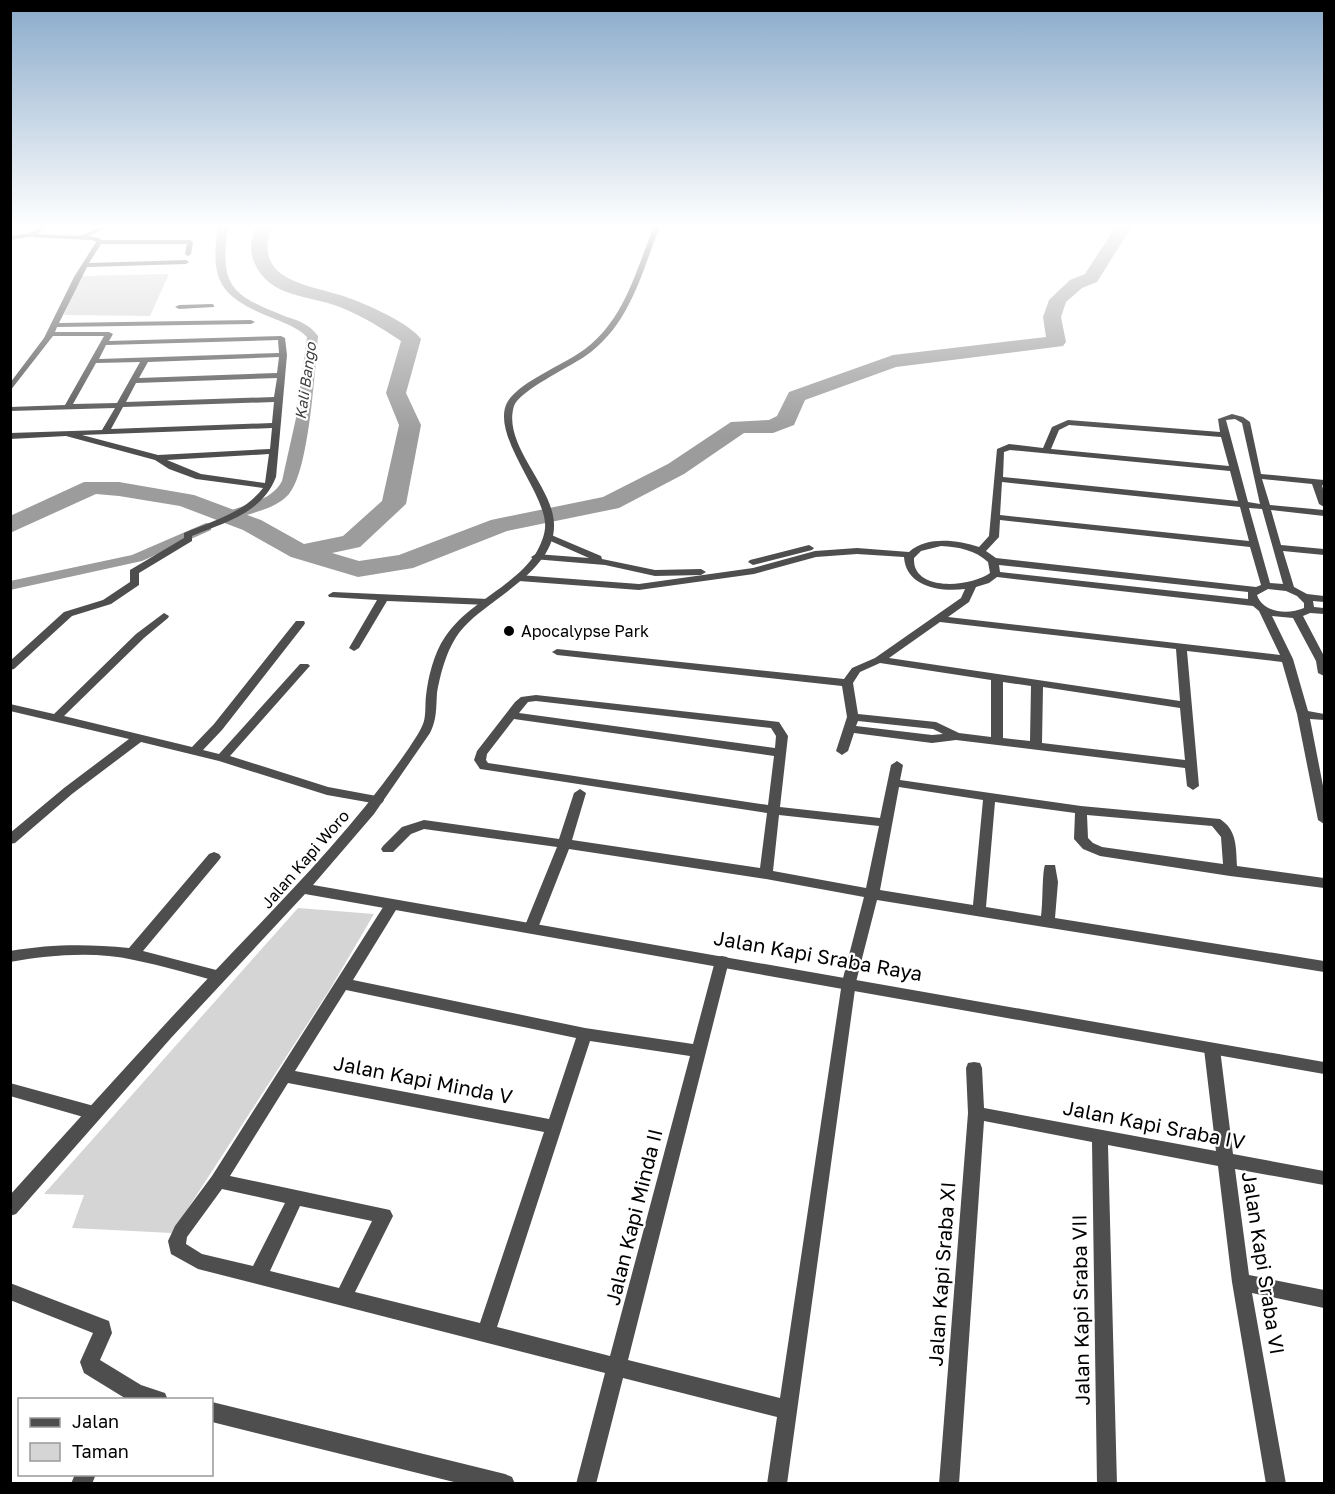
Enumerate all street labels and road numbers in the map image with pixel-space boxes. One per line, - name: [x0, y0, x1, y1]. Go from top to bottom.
- street label: Jalan Kapi Woro: [257, 806, 353, 912]
- street label: Jalan Kapi Sraba Raya: [712, 925, 924, 985]
- street label: Jalan Kapi Minda V: [332, 1050, 515, 1108]
- street label: Jalan Kapi Sraba IV: [1061, 1095, 1247, 1153]
- street label: Jalan Kapi Minda II: [599, 1126, 667, 1307]
- street label: Jalan Kapi Sraba VI: [1238, 1170, 1290, 1356]
- street label: Jalan Kapi Sraba XI: [923, 1181, 959, 1367]
- street label: Jalan Kapi Sraba VII: [1066, 1214, 1094, 1406]

